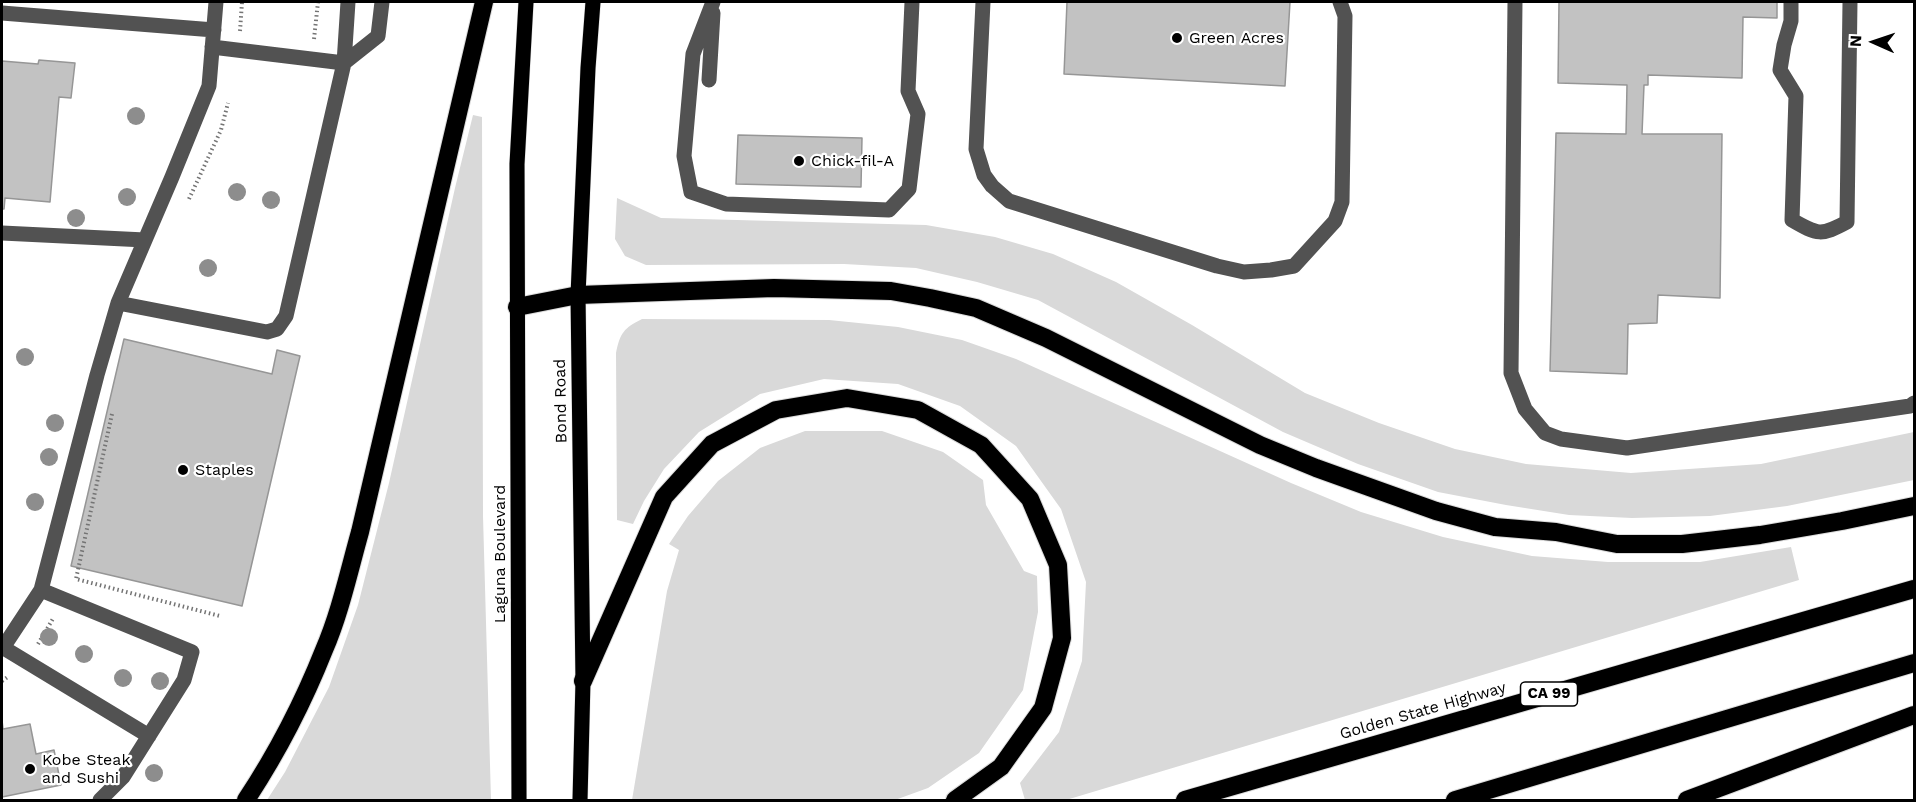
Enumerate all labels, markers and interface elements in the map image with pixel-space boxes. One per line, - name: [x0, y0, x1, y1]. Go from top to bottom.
- north arrow: [1844, 12, 1904, 72]
- place label: Green Acres: [1189, 28, 1284, 48]
- marker: Green Acres: [1170, 31, 1184, 45]
- text: N: [1846, 35, 1865, 47]
- place label: Chick-fil-A: [811, 151, 894, 171]
- marker: Chick-fil-A: [792, 154, 806, 168]
- street label: Bond Road: [551, 359, 571, 443]
- place label: Staples: [195, 460, 254, 480]
- marker: Staples: [176, 463, 190, 477]
- street label: Laguna Boulevard: [490, 485, 510, 623]
- street label: Golden State Highway: [1338, 678, 1508, 744]
- road number: CA 99: [1520, 682, 1578, 706]
- place label: Kobe Steak and Sushi: [42, 750, 130, 788]
- marker: Kobe Steak and Sushi: [23, 762, 37, 776]

